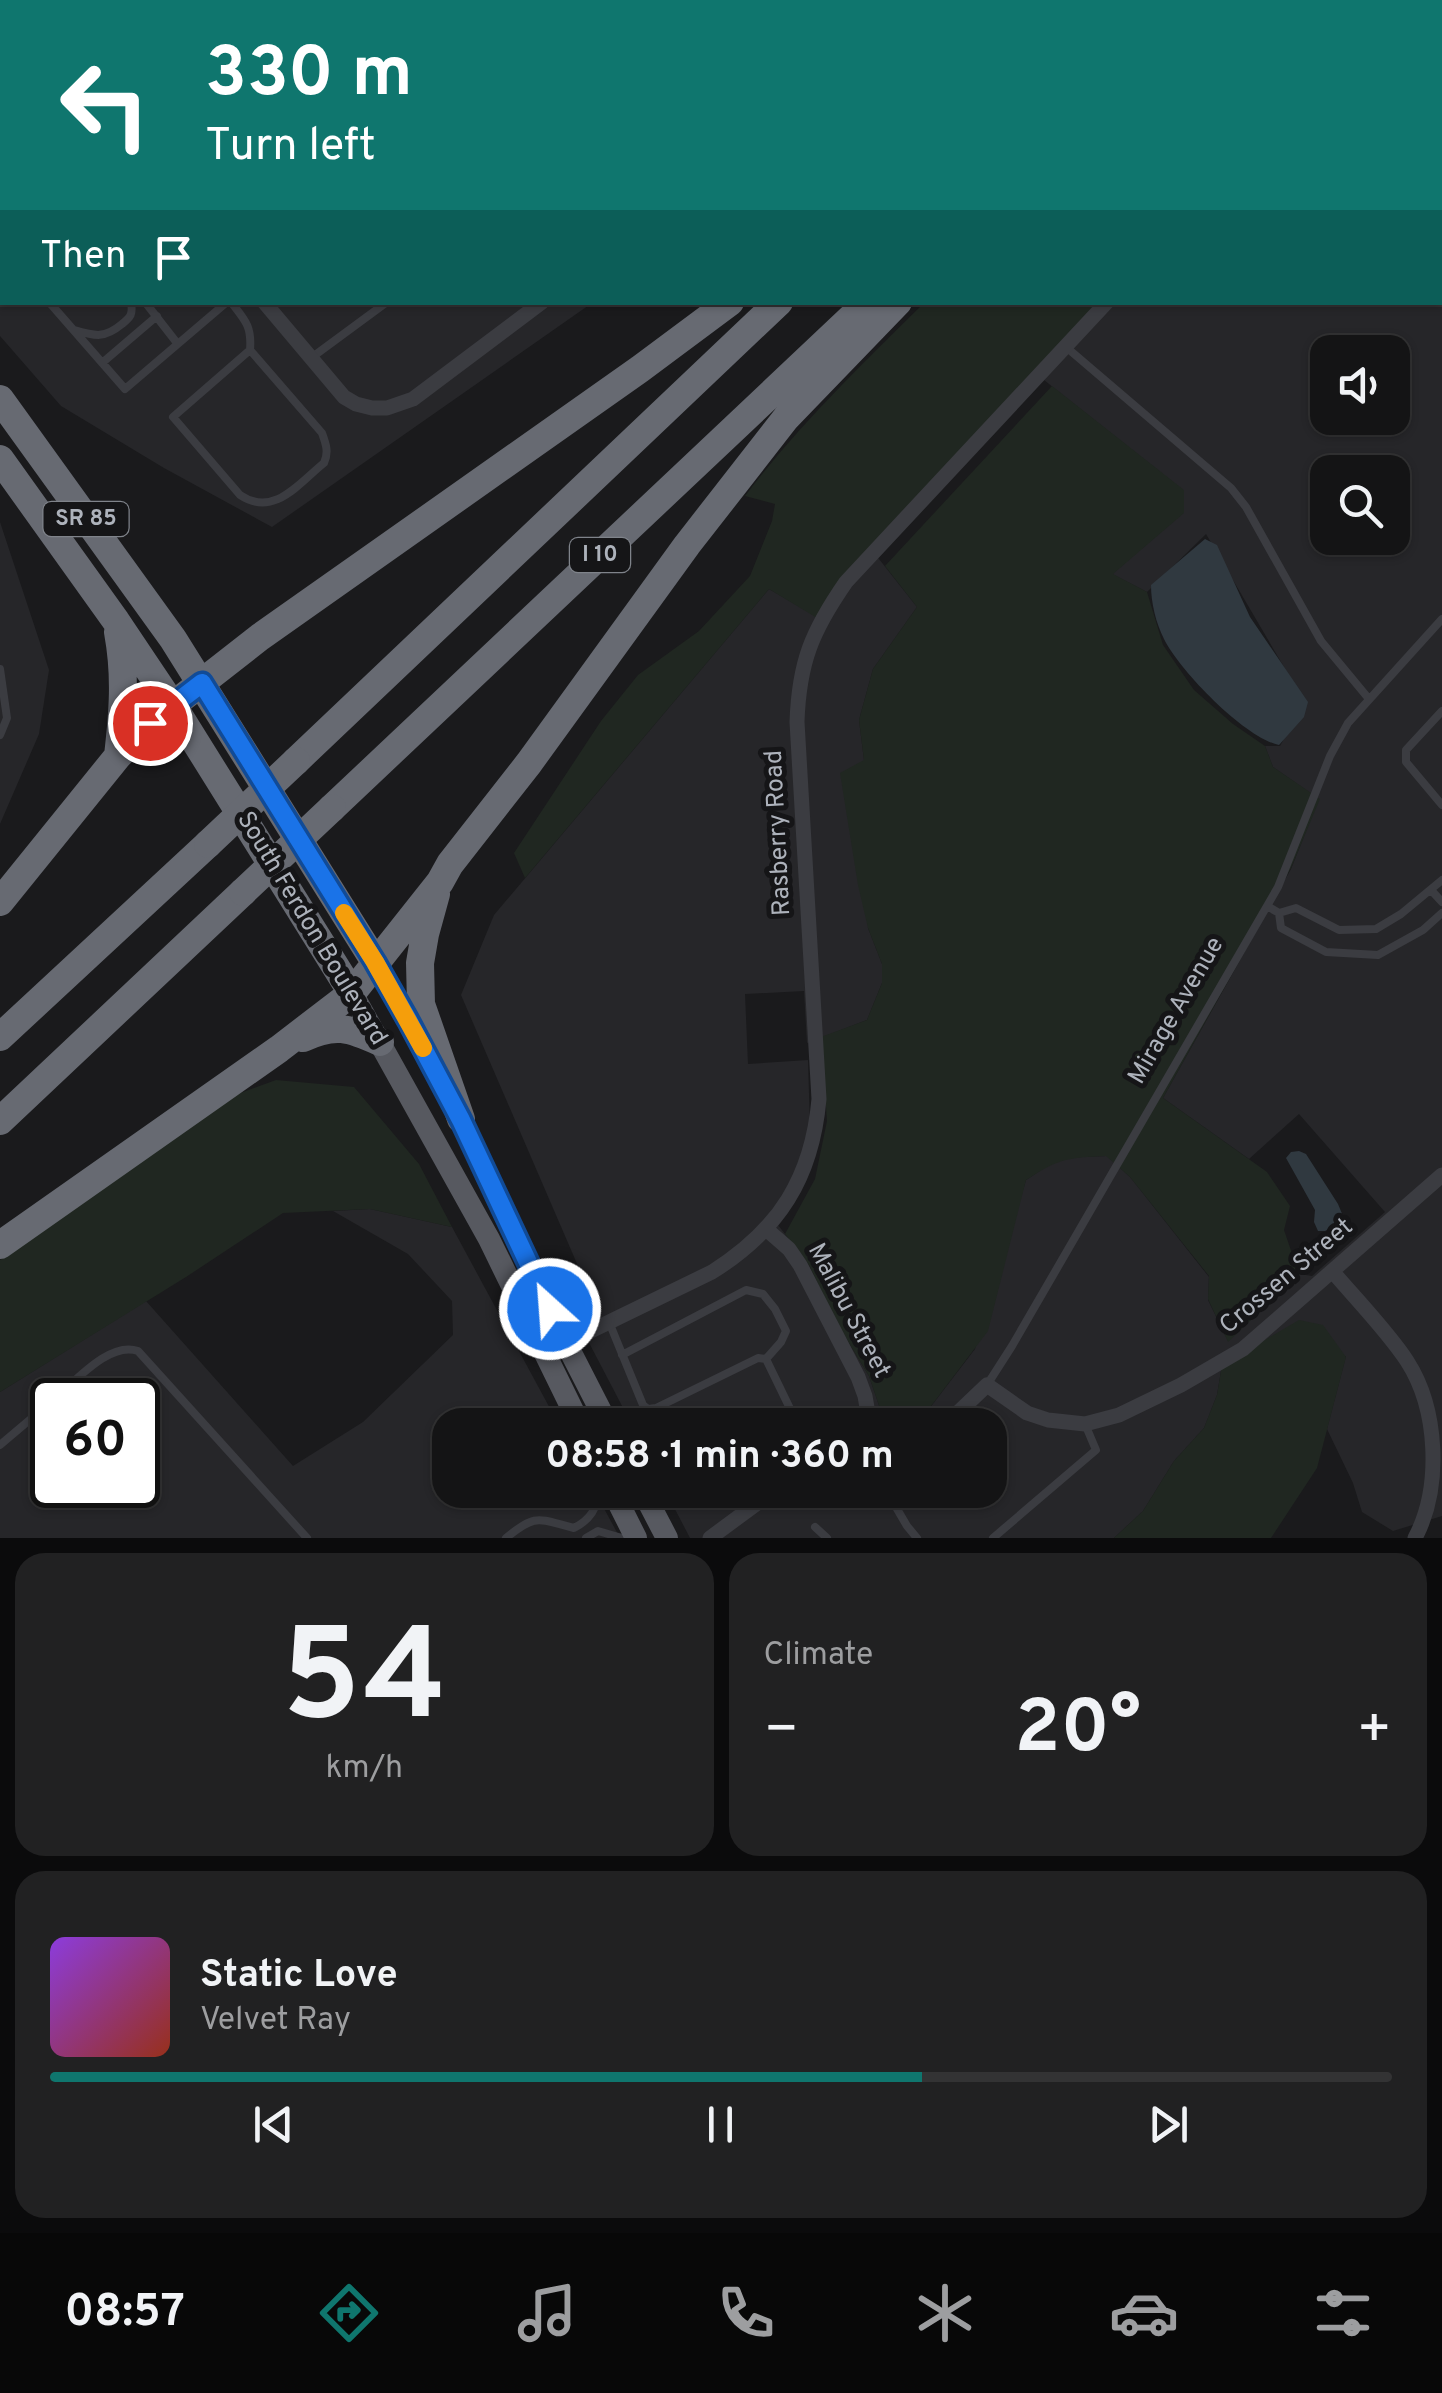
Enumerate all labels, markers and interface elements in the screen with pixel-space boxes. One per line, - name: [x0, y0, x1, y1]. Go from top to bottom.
- text: 330 m: [205, 32, 413, 121]
- icon: left: [40, 40, 170, 170]
- text: Turn left: [205, 119, 376, 176]
- icon: arrive: [146, 230, 201, 285]
- text: Then: [40, 233, 126, 282]
- map controls: [1310, 335, 1410, 555]
- button: sound: [1310, 335, 1410, 435]
- button: search: [1310, 455, 1410, 555]
- road number: SR 85: [44, 502, 128, 536]
- road number: I 10: [570, 538, 630, 572]
- pin: [108, 681, 193, 766]
- icon: arrive: [123, 696, 178, 751]
- street label: Rasberry Road: [759, 749, 799, 917]
- street label: South Ferdon Boulevard: [228, 806, 394, 1052]
- street label: Mirage Avenue: [1122, 932, 1232, 1090]
- street label: Crossen Street: [1214, 1212, 1360, 1342]
- street label: Malibu Street: [799, 1238, 897, 1384]
- position arrow: [498, 1257, 602, 1361]
- speed limit sign: 60: [30, 1378, 160, 1508]
- text: 08:58 · 1 min · 360 m: [545, 1433, 894, 1482]
- text: 54: [281, 1601, 447, 1766]
- text: Climate: [764, 1636, 873, 1676]
- text: 20°: [1015, 1684, 1141, 1779]
- text: −: [764, 1697, 799, 1767]
- text: +: [1357, 1697, 1392, 1767]
- text: km/h: [325, 1749, 403, 1789]
- text: Static Love: [200, 1952, 398, 2001]
- text: Velvet Ray: [200, 2001, 351, 2041]
- icon: previous: [246, 2097, 301, 2152]
- icon: pause: [693, 2097, 748, 2152]
- icon: next: [1141, 2097, 1196, 2152]
- icon: directions: [314, 2278, 384, 2348]
- icon: music: [512, 2278, 582, 2348]
- icon: phone: [711, 2278, 781, 2348]
- icon: climate: [910, 2278, 980, 2348]
- icon: car: [1109, 2278, 1179, 2348]
- icon: filters: [1308, 2278, 1378, 2348]
- text: 08:57: [64, 2285, 185, 2342]

